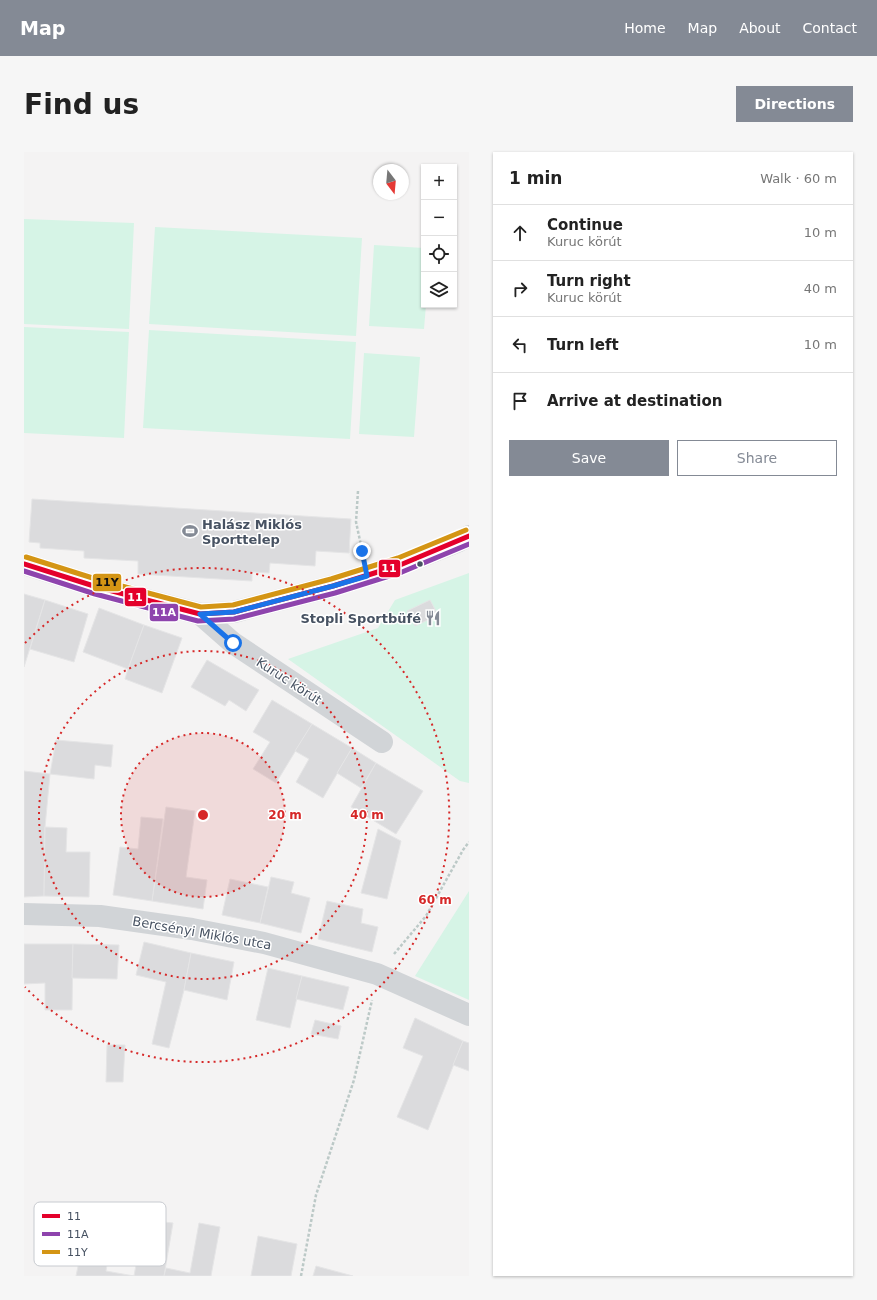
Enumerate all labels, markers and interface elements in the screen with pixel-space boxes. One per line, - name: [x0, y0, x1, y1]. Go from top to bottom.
- text: Map: [20, 17, 65, 39]
- text: Home: [624, 20, 666, 36]
- text: Map: [688, 20, 717, 36]
- text: About: [739, 20, 781, 36]
- text: Contact: [803, 20, 857, 36]
- button: Directions: [736, 86, 853, 122]
- text: Find us: [24, 88, 139, 121]
- north arrow: [373, 164, 409, 200]
- map controls: [421, 164, 457, 308]
- button: +: [421, 164, 457, 200]
- text: 1 min: [509, 168, 562, 188]
- text: Walk · 60 m: [760, 171, 837, 186]
- button: −: [421, 200, 457, 236]
- text: Continue: [547, 216, 623, 234]
- icon: ahead: [509, 222, 531, 244]
- text: 10 m: [804, 225, 837, 240]
- text: Kuruc körút: [547, 234, 622, 249]
- button: locate: [421, 236, 457, 272]
- button: layers: [421, 272, 457, 308]
- text: Turn right: [547, 272, 631, 290]
- icon: right: [509, 278, 531, 300]
- text: 40 m: [804, 281, 837, 296]
- text: Kuruc körút: [547, 290, 622, 305]
- icon: left: [509, 334, 531, 356]
- text: Turn left: [547, 336, 619, 354]
- text: 10 m: [804, 337, 837, 352]
- icon: arrive: [509, 390, 531, 412]
- text: Arrive at destination: [547, 392, 722, 410]
- button: Save: [509, 440, 669, 476]
- button: Share: [677, 440, 837, 476]
- place label: Halász Miklós Sporttelep: [202, 517, 302, 547]
- sports icon: Halász Miklós Sporttelep: [181, 522, 199, 540]
- route end: [353, 542, 371, 560]
- line badge: 11: [378, 559, 401, 578]
- unlabelled marker: [415, 559, 425, 569]
- text: 11: [381, 562, 397, 575]
- line badge: 11Y: [92, 573, 122, 592]
- text: 11Y: [95, 576, 120, 589]
- line badge: 11: [124, 587, 147, 607]
- text: 11: [127, 591, 143, 604]
- line badge: 11A: [149, 603, 179, 622]
- text: 11A: [152, 606, 176, 619]
- restaurant icon: Stopli Sportbüfé: [424, 609, 442, 627]
- place label: Stopli Sportbüfé: [300, 611, 421, 626]
- route start: [224, 634, 242, 652]
- street label: Kuruc körút: [254, 654, 324, 708]
- centre of rings: [196, 808, 210, 822]
- text: 20 m: [268, 808, 302, 822]
- text: 40 m: [350, 808, 384, 822]
- text: 60 m: [418, 893, 452, 907]
- street label: Bercsényi Miklós utca: [131, 913, 273, 953]
- legend: [34, 1202, 166, 1266]
- text: 11: [67, 1210, 81, 1223]
- text: 11A: [67, 1228, 89, 1241]
- text: 11Y: [67, 1246, 88, 1259]

